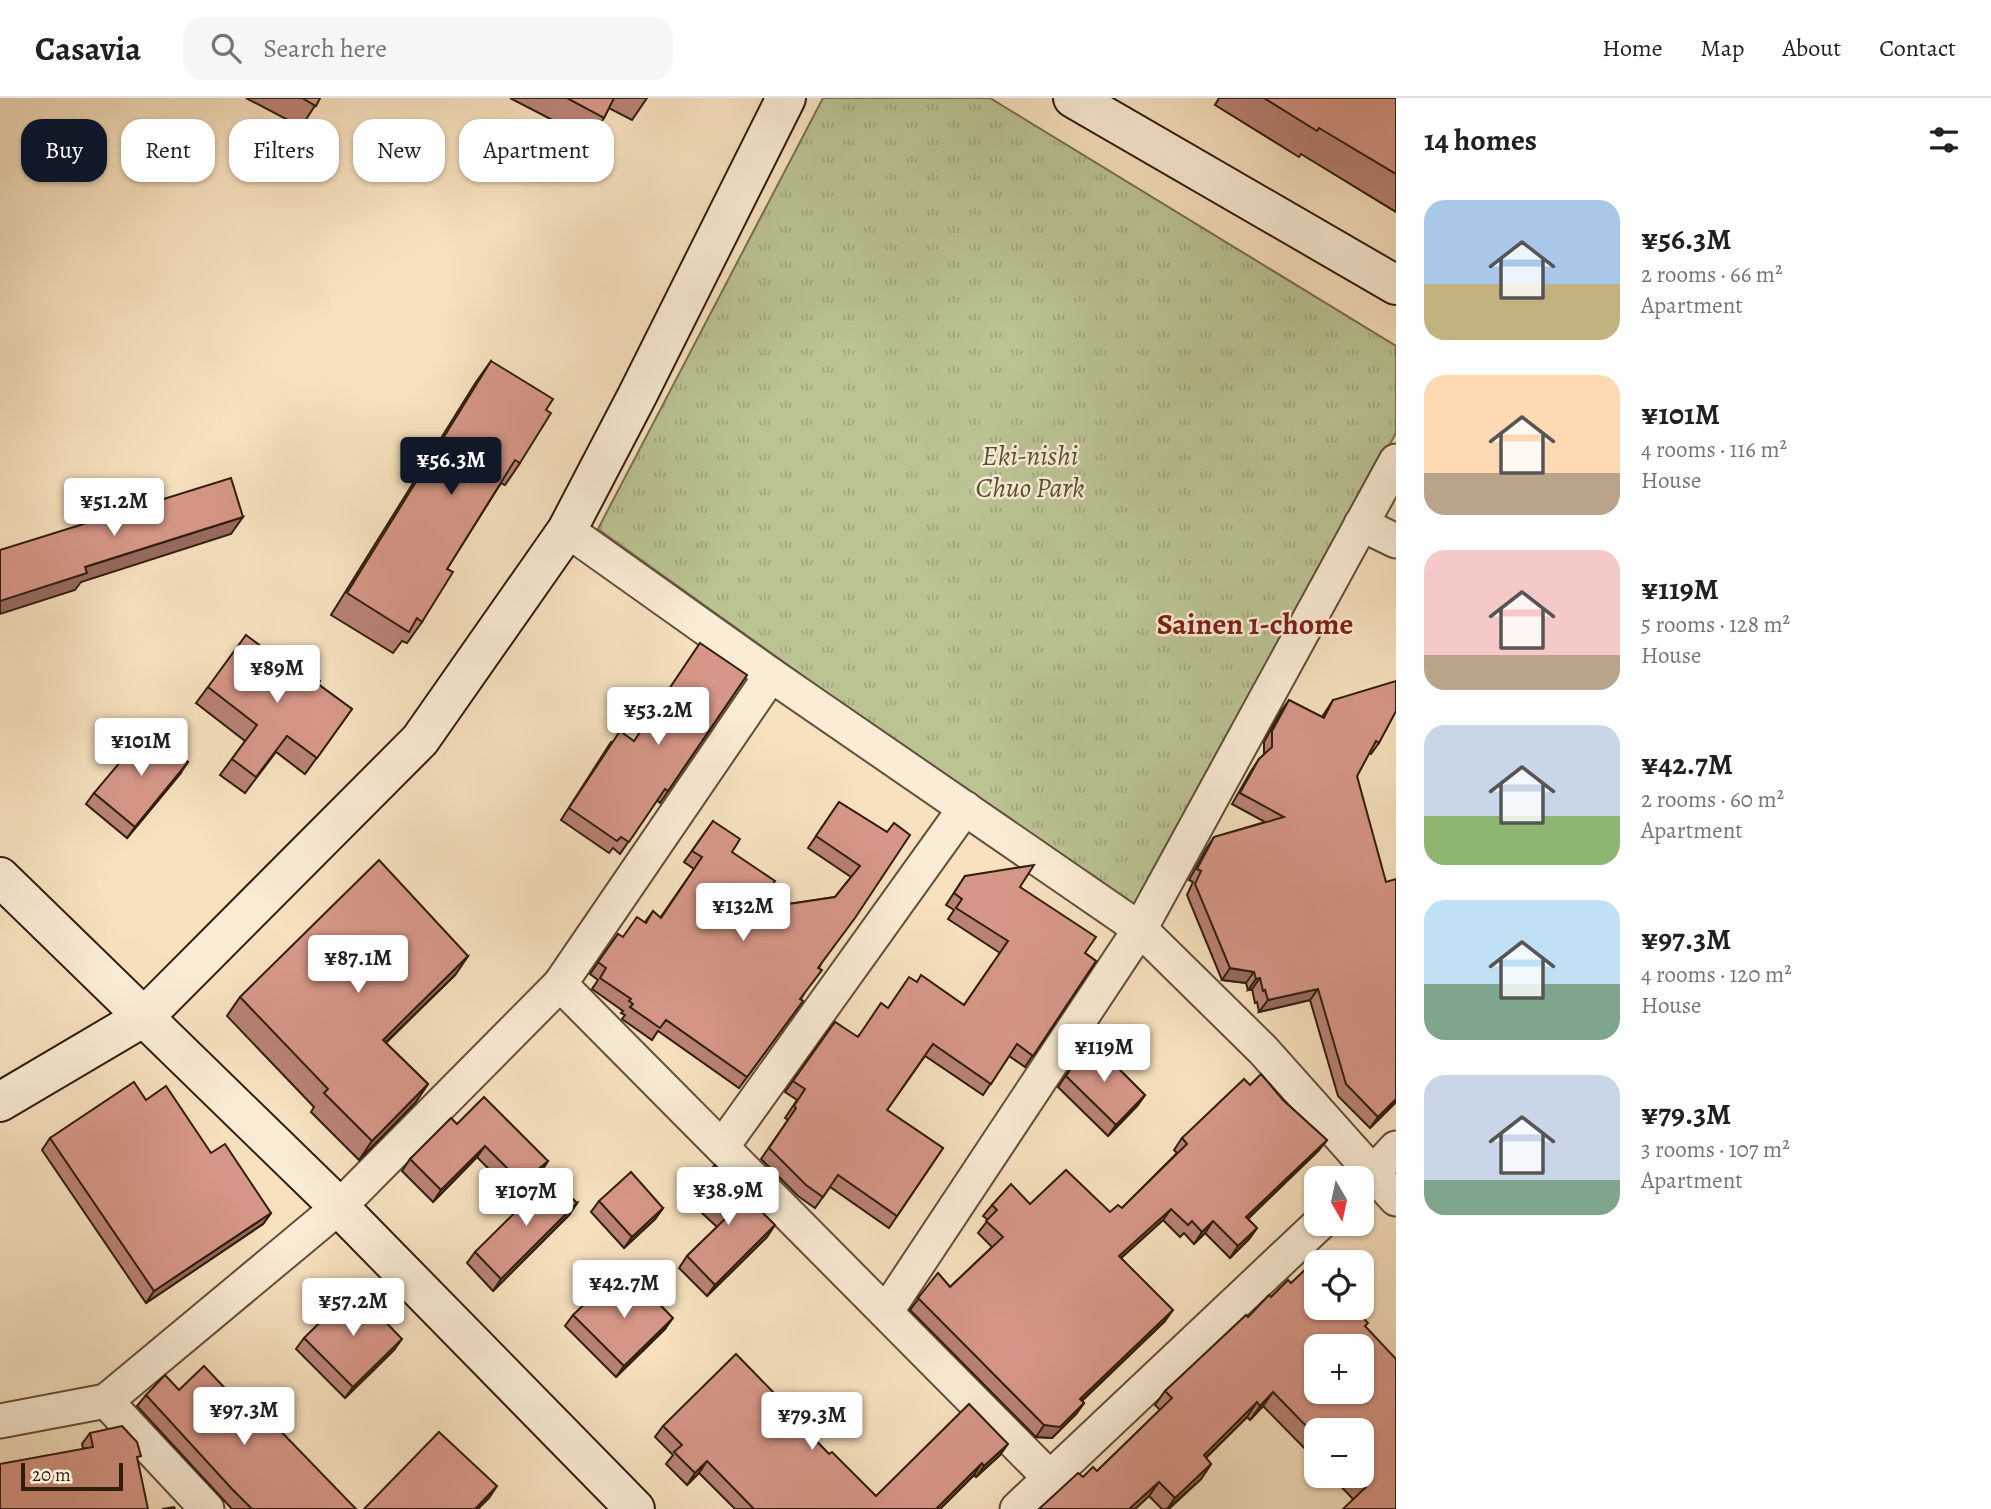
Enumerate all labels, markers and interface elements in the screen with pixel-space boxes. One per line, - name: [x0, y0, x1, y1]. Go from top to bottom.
- search box: [183, 17, 673, 80]
- text: Casavia: [35, 26, 141, 71]
- icon: search: [207, 29, 245, 67]
- text: Search here: [263, 31, 387, 66]
- text: Home: [1602, 32, 1663, 64]
- text: Map: [1701, 32, 1745, 64]
- text: About: [1783, 32, 1841, 64]
- text: Contact: [1879, 32, 1956, 64]
- chip: Buy: [21, 119, 107, 182]
- chip: Rent: [121, 119, 215, 182]
- chip: Filters: [229, 119, 339, 182]
- chip: New: [353, 119, 445, 182]
- chip: Apartment: [459, 119, 614, 182]
- text: 14 homes: [1424, 120, 1537, 160]
- icon: filters: [1925, 121, 1963, 159]
- text: ¥56.3M: [1641, 219, 1731, 259]
- icon: home: [1480, 228, 1564, 312]
- text: 2 rooms · 66 m²: [1641, 259, 1783, 290]
- text: Apartment: [1641, 290, 1743, 321]
- text: ¥101M: [1641, 394, 1720, 434]
- icon: home: [1480, 403, 1564, 487]
- text: 4 rooms · 116 m²: [1641, 434, 1787, 465]
- park label: Eki-nishi Chuo Park: [976, 437, 1084, 507]
- pin: ¥56.3M: [394, 438, 508, 497]
- text: ¥56.3M: [416, 444, 486, 475]
- text: House: [1641, 465, 1701, 496]
- pin: ¥51.2M: [57, 478, 171, 538]
- text: ¥51.2M: [80, 485, 148, 516]
- text: ¥119M: [1641, 569, 1719, 609]
- icon: home: [1480, 578, 1564, 662]
- district label: Sainen 1-chome: [1157, 604, 1353, 644]
- text: 5 rooms · 128 m²: [1641, 609, 1790, 640]
- text: House: [1641, 640, 1701, 671]
- pin: ¥89M: [236, 646, 318, 705]
- text: ¥89M: [250, 652, 304, 683]
- pin: ¥53.2M: [601, 688, 715, 747]
- text: ¥53.2M: [623, 694, 693, 725]
- pin: ¥101M: [92, 718, 190, 778]
- text: ¥101M: [111, 725, 171, 756]
- text: ¥42.7M: [1641, 744, 1733, 784]
- icon: home: [1480, 753, 1564, 837]
- text: 2 rooms · 60 m²: [1641, 784, 1784, 815]
- text: Apartment: [1641, 815, 1743, 846]
- pin: ¥132M: [694, 884, 792, 943]
- text: ¥132M: [712, 890, 774, 921]
- text: ¥97.3M: [1641, 919, 1731, 959]
- icon: home: [1480, 928, 1564, 1012]
- pin: ¥87.1M: [301, 936, 415, 995]
- text: ¥87.1M: [324, 942, 392, 973]
- text: 4 rooms · 120 m²: [1641, 959, 1792, 990]
- text: House: [1641, 990, 1701, 1021]
- pin: ¥119M: [1055, 1024, 1153, 1084]
- text: ¥119M: [1074, 1031, 1134, 1062]
- text: ¥79.3M: [1641, 1094, 1731, 1134]
- icon: home: [1480, 1103, 1564, 1187]
- text: 3 rooms · 107 m²: [1641, 1134, 1790, 1165]
- text: Apartment: [1641, 1165, 1743, 1196]
- north arrow: [1304, 1166, 1374, 1236]
- map controls: [1304, 1166, 1374, 1488]
- pin: ¥107M: [477, 1168, 575, 1228]
- pin: ¥38.9M: [671, 1168, 785, 1227]
- text: ¥38.9M: [693, 1174, 763, 1205]
- text: ¥107M: [495, 1175, 557, 1206]
- button: locate: [1304, 1250, 1374, 1320]
- pin: ¥42.7M: [567, 1260, 681, 1320]
- text: ¥42.7M: [589, 1267, 659, 1298]
- pin: ¥57.2M: [296, 1278, 410, 1338]
- text: ¥57.2M: [318, 1285, 388, 1316]
- button: +: [1304, 1334, 1374, 1404]
- pin: ¥97.3M: [187, 1388, 301, 1447]
- pin: ¥79.3M: [755, 1392, 869, 1452]
- text: ¥97.3M: [209, 1394, 279, 1425]
- text: ¥79.3M: [777, 1399, 847, 1430]
- button: −: [1304, 1418, 1374, 1488]
- scale bar: [21, 1460, 122, 1492]
- text: 20 m: [32, 1462, 71, 1488]

